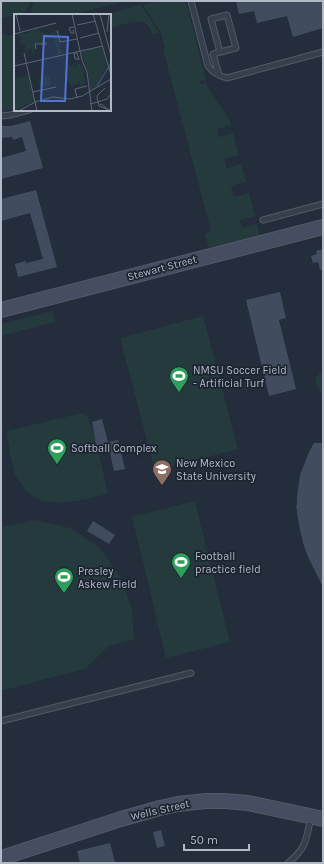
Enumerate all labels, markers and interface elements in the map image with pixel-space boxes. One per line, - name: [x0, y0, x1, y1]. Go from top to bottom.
- inset map: [14, 14, 111, 111]
- street label: Stewart Street: [126, 252, 198, 284]
- place label: NMSU Soccer Field - Artificial Turf: [193, 364, 287, 390]
- sports icon: NMSU Soccer Field - Artificial Turf: [168, 365, 190, 393]
- sports icon: Softball Complex: [46, 437, 68, 465]
- place label: Softball Complex: [71, 442, 157, 455]
- place label: New Mexico State University: [176, 457, 256, 483]
- school or university icon: New Mexico State University: [151, 458, 173, 486]
- place label: Football practice field: [195, 550, 261, 576]
- sports icon: Football practice field: [170, 551, 192, 579]
- place label: Presley Askew Field: [78, 565, 137, 591]
- sports icon: Presley Askew Field: [53, 566, 75, 594]
- street label: Wells Street: [129, 797, 191, 823]
- scale bar: [184, 826, 249, 852]
- text: 50 m: [190, 833, 218, 847]

